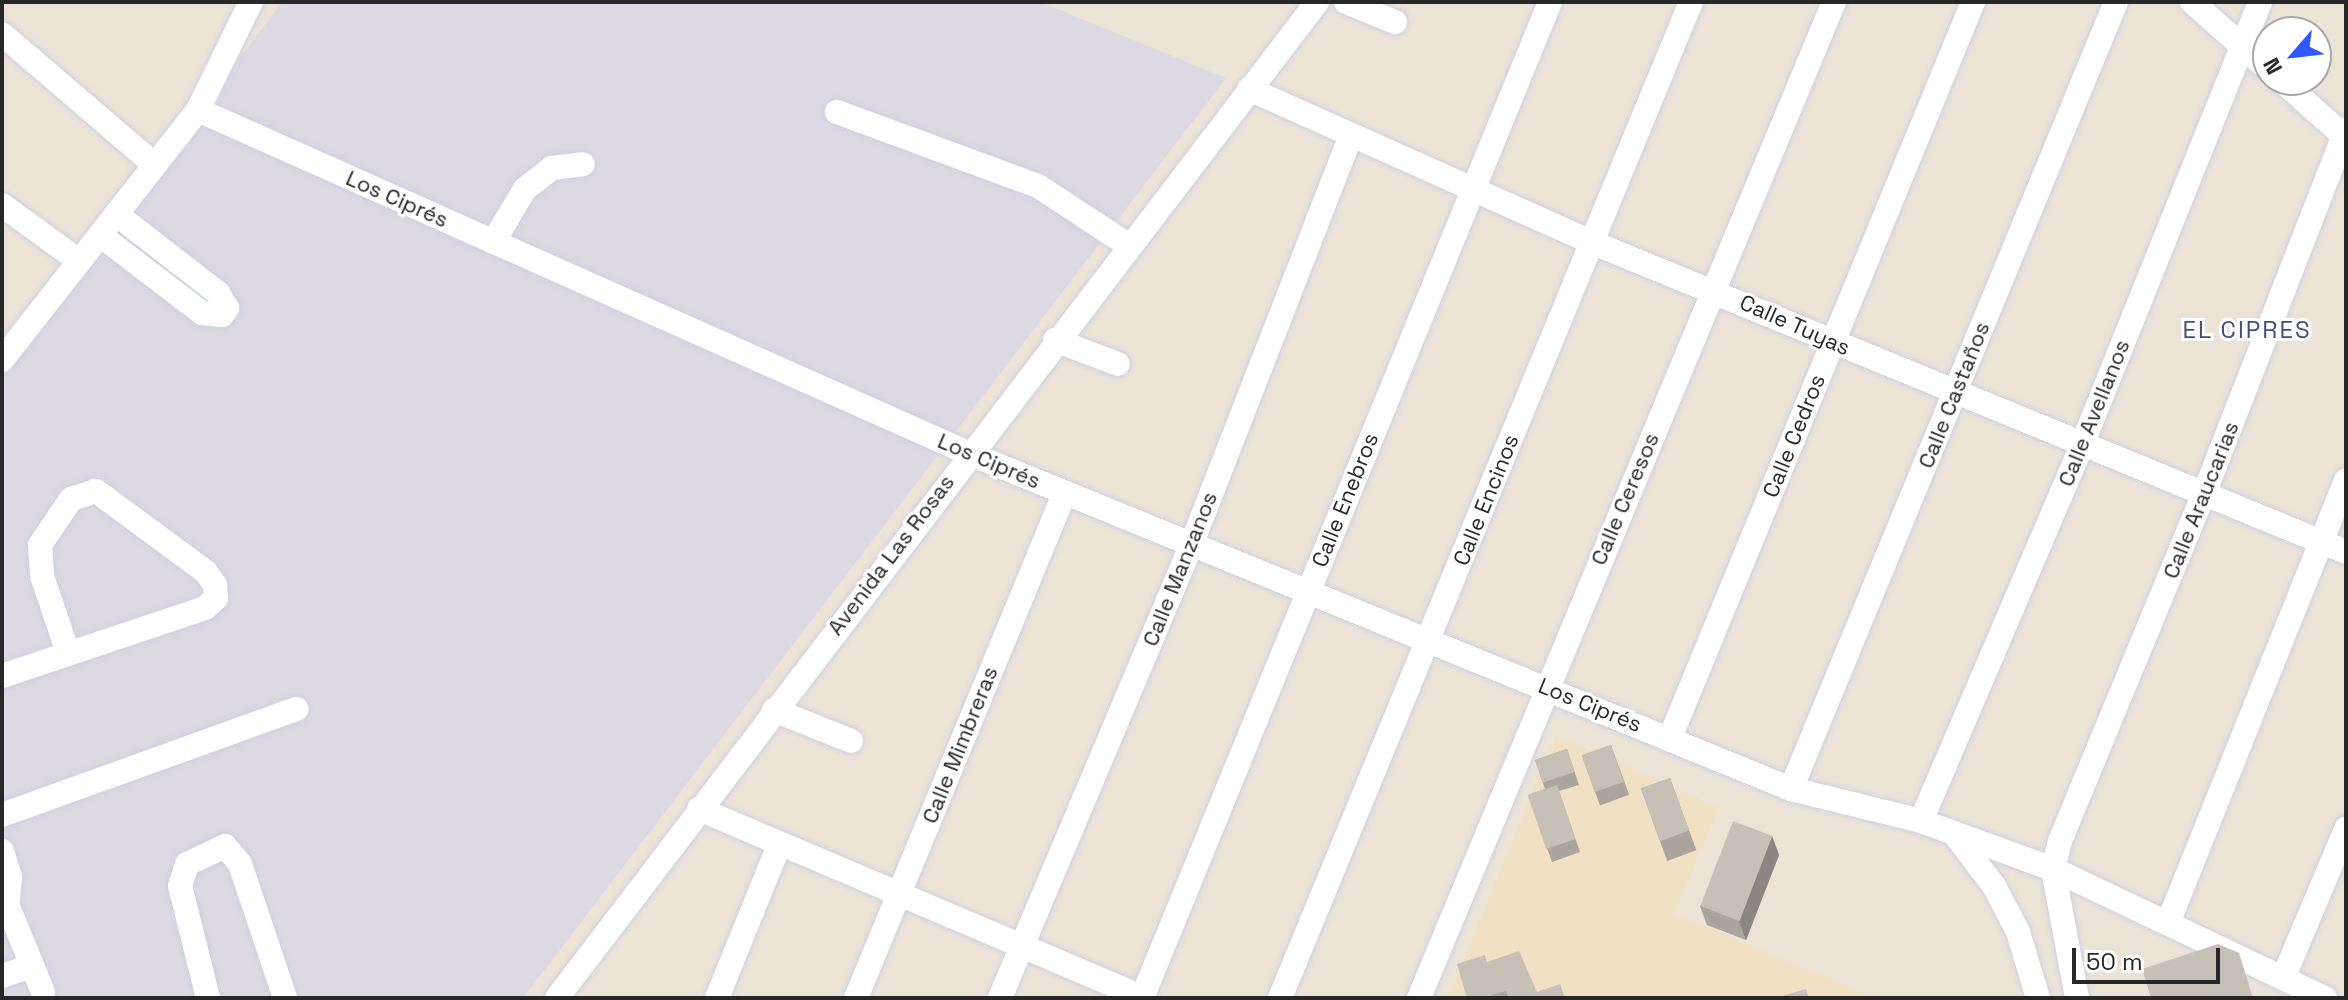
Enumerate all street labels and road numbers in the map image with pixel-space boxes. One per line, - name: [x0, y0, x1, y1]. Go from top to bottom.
- street label: Los Ciprés: [342, 165, 452, 233]
- street label: Calle Tuyas: [1735, 289, 1855, 361]
- street label: Calle Castaños: [1913, 318, 1995, 472]
- street label: Calle Avellanos: [2052, 336, 2136, 490]
- street label: Calle Cedros: [1757, 370, 1831, 502]
- street label: Calle Araucarias: [2157, 417, 2245, 583]
- street label: Los Ciprés: [934, 428, 1044, 494]
- street label: Calle Enebros: [1306, 429, 1384, 571]
- street label: Calle Ceresos: [1585, 429, 1665, 569]
- street label: Calle Encinos: [1448, 430, 1524, 570]
- street label: Avenida Las Rosas: [822, 470, 960, 640]
- street label: Calle Manzanos: [1137, 488, 1223, 650]
- street label: Calle Mimbreras: [917, 663, 1003, 827]
- street label: Los Ciprés: [1535, 672, 1645, 738]

